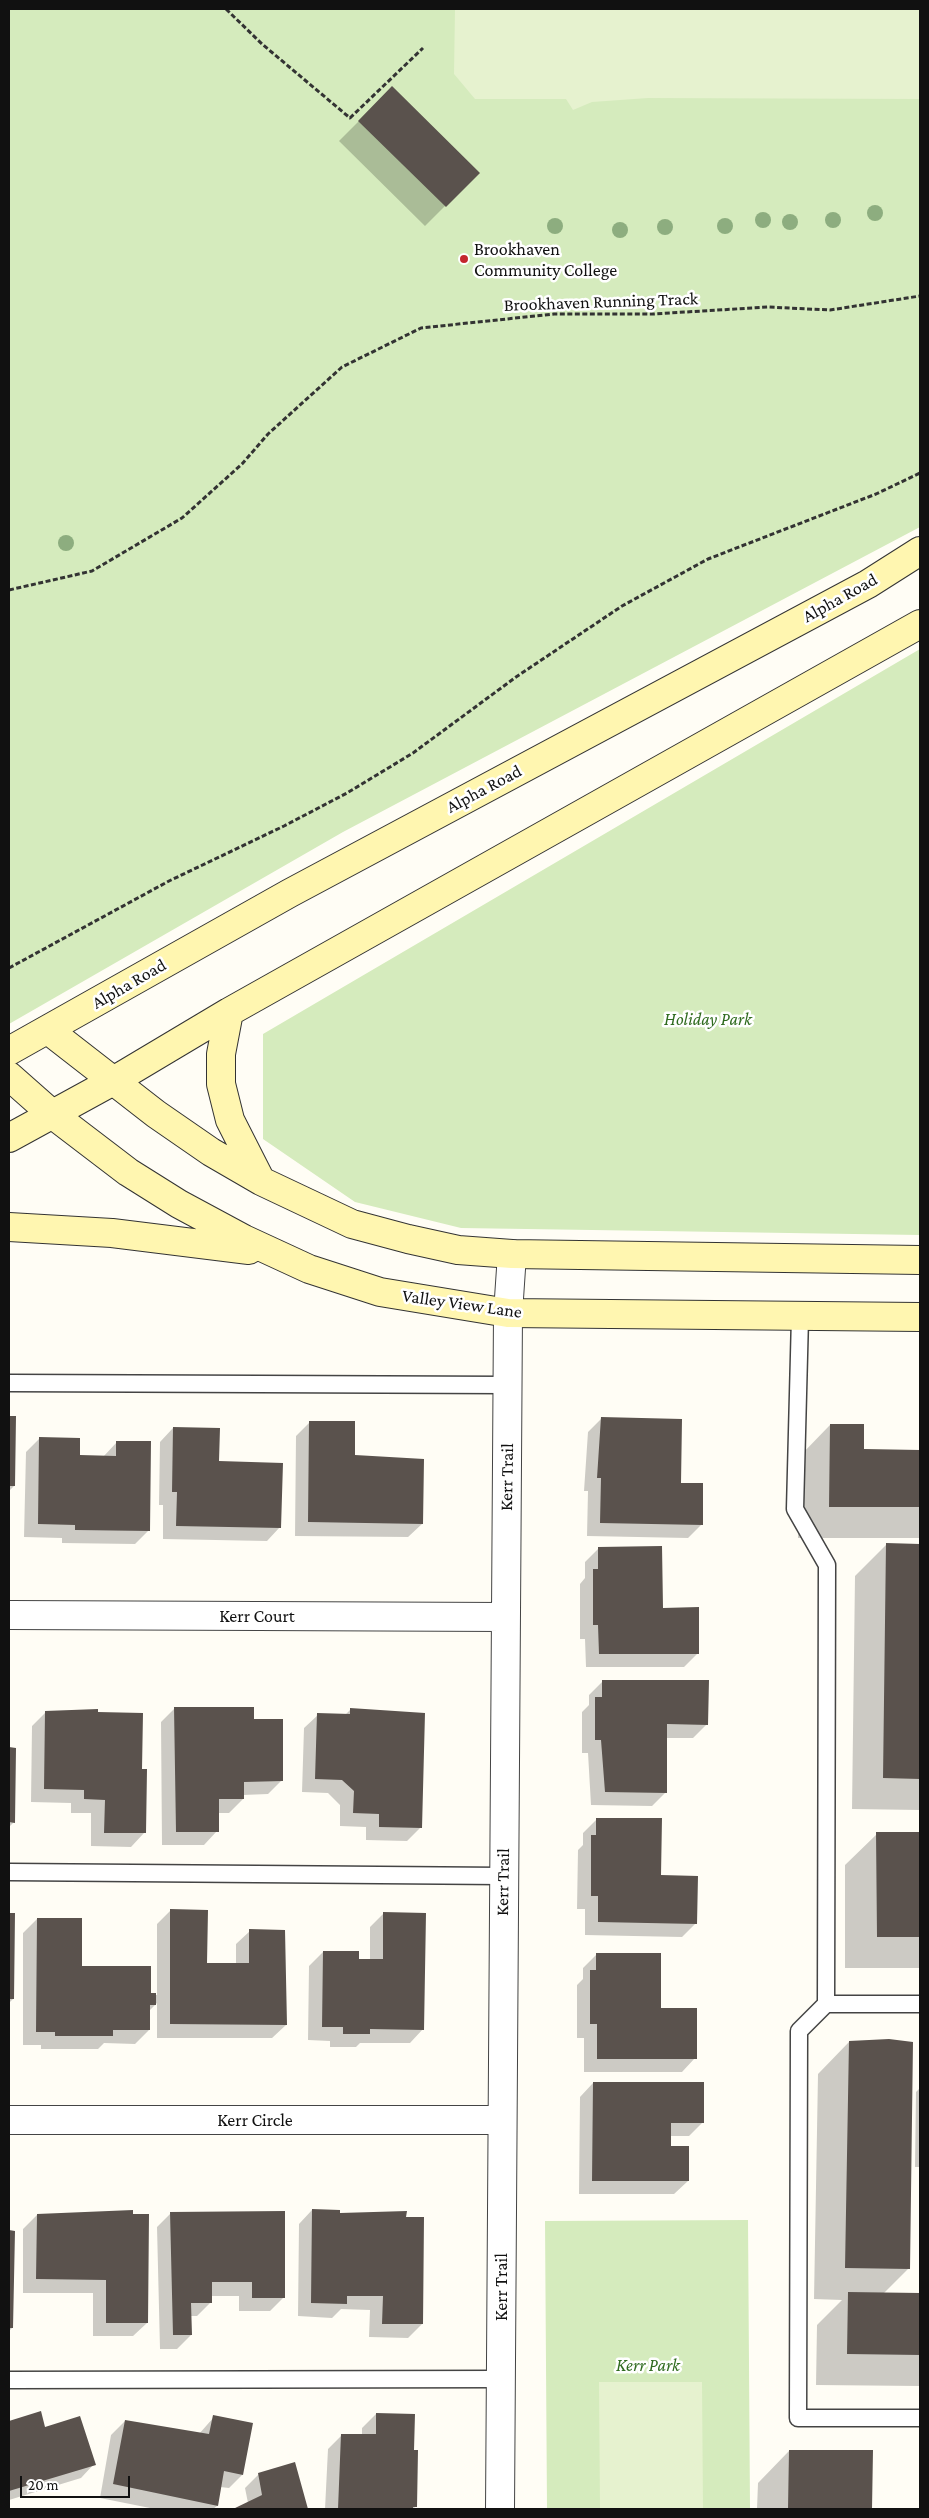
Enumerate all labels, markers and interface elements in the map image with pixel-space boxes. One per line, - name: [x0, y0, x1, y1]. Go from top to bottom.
- place label: Brookhaven Community College: [474, 238, 617, 280]
- marker: Brookhaven Community College: [458, 253, 470, 265]
- street label: Brookhaven Running Track: [503, 288, 699, 316]
- street label: Alpha Road: [799, 569, 881, 627]
- street label: Alpha Road: [443, 760, 525, 818]
- street label: Alpha Road: [88, 954, 170, 1014]
- park label: Holiday Park: [664, 1008, 752, 1030]
- street label: Valley View Lane: [401, 1285, 523, 1323]
- street label: Kerr Trail: [496, 1443, 518, 1511]
- street label: Kerr Court: [219, 1605, 295, 1627]
- street label: Kerr Trail: [492, 1848, 514, 1916]
- street label: Kerr Circle: [217, 2109, 293, 2131]
- street label: Kerr Trail: [490, 2253, 512, 2321]
- park label: Kerr Park: [616, 2354, 680, 2376]
- scale bar: [22, 2466, 132, 2498]
- text: 20 m: [28, 2477, 59, 2493]

